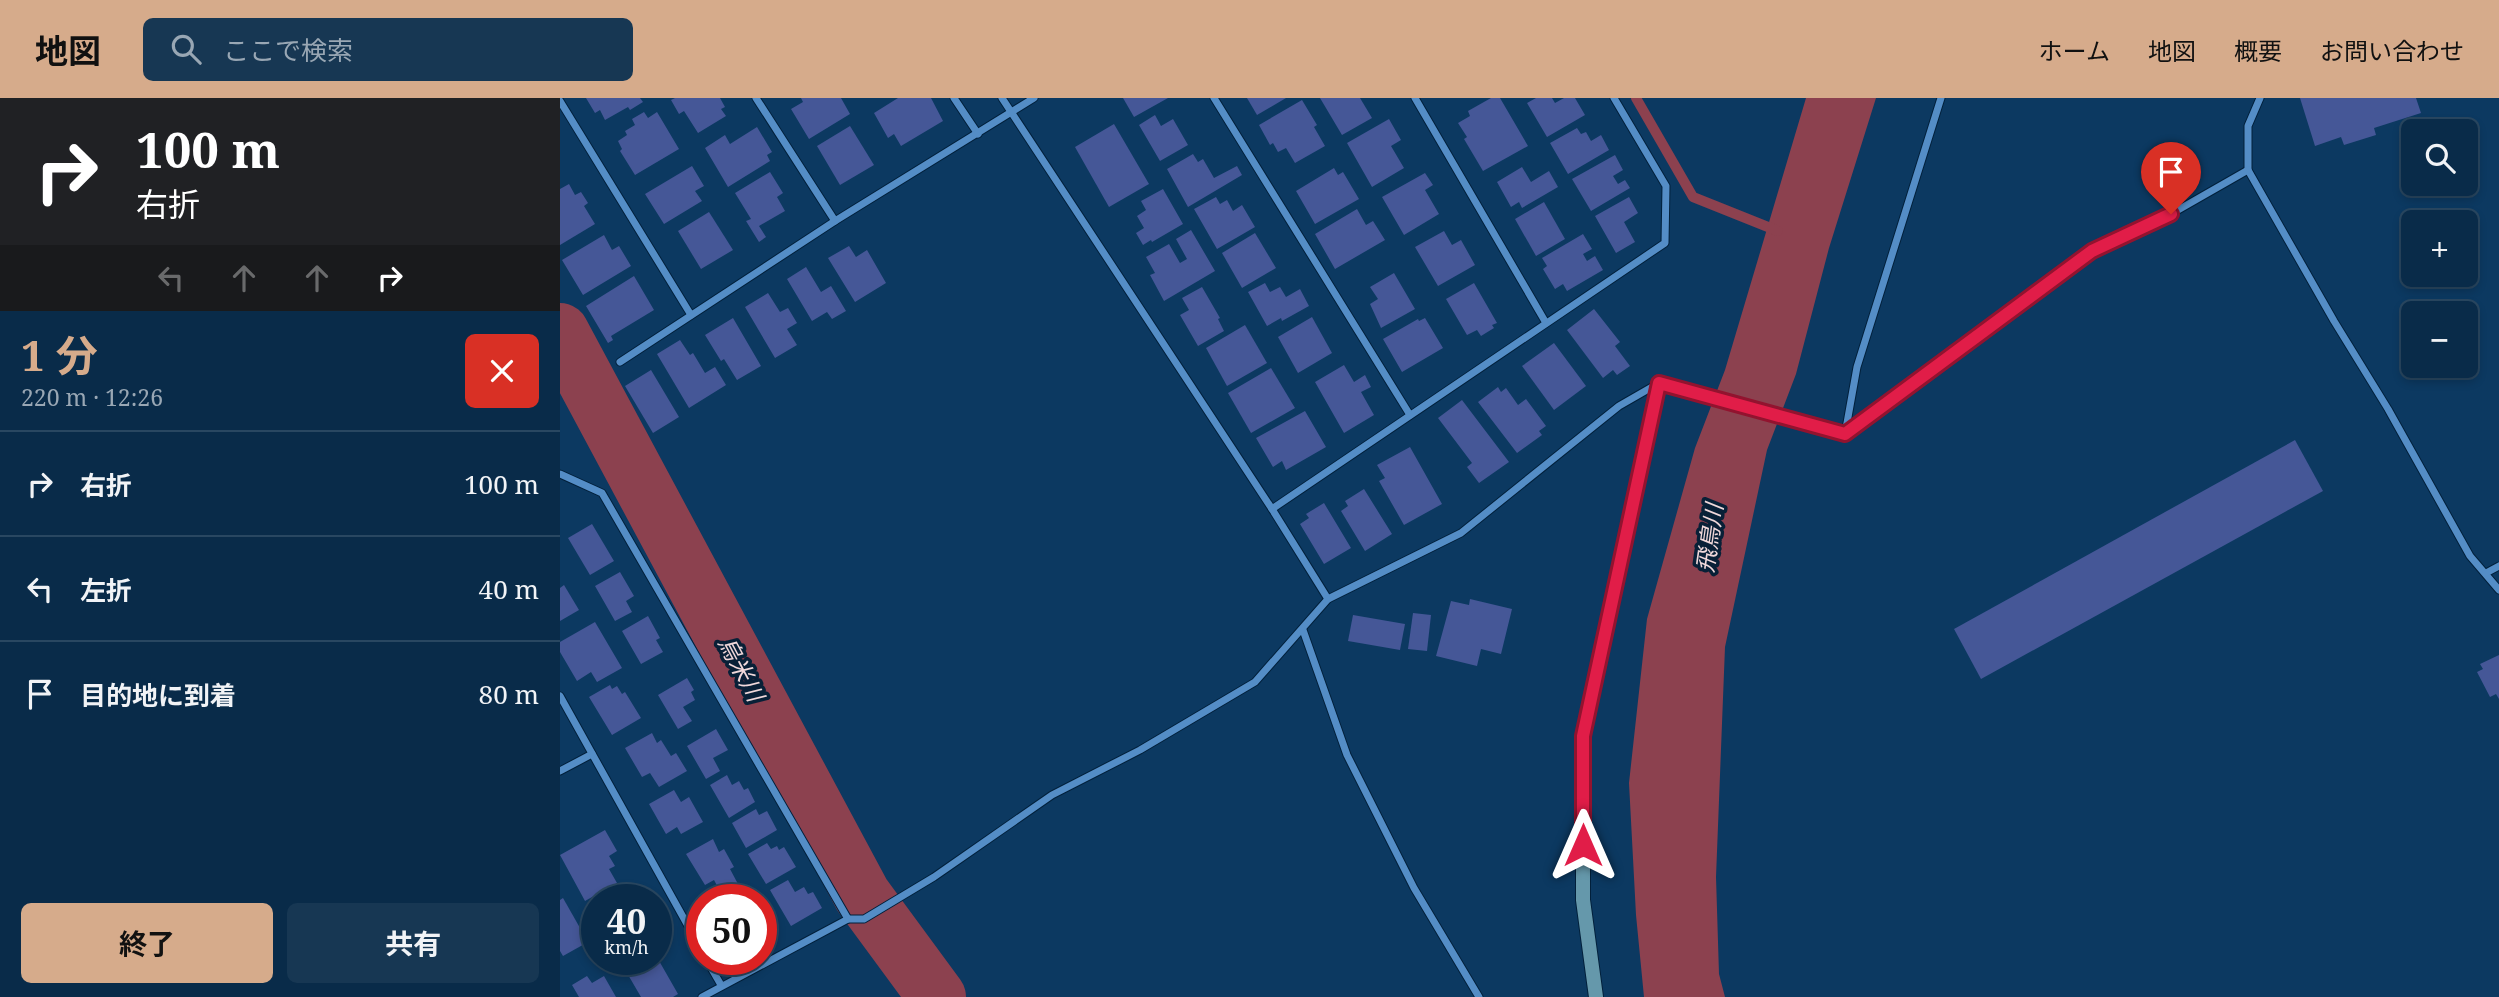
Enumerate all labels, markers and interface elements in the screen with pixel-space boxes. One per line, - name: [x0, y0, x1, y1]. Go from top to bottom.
- search box: [143, 18, 633, 81]
- text: 地図: [35, 28, 101, 73]
- icon: search: [167, 30, 205, 68]
- text: ここで検索: [223, 32, 353, 68]
- text: ホーム: [2039, 34, 2110, 67]
- text: 地図: [2148, 34, 2196, 67]
- text: 概要: [2234, 34, 2282, 67]
- text: お問い合わせ: [2320, 34, 2464, 67]
- text: 100 m: [136, 116, 280, 182]
- map controls: [2401, 119, 2478, 378]
- button: search: [2401, 119, 2478, 196]
- icon: right: [21, 126, 112, 217]
- pin: [2141, 142, 2201, 214]
- icon: arrive: [2152, 153, 2190, 191]
- text: 右折: [136, 182, 200, 225]
- button: +: [2401, 210, 2478, 287]
- icon: left: [152, 259, 190, 297]
- icon: ahead: [225, 259, 263, 297]
- icon: ahead: [298, 259, 336, 297]
- icon: right: [371, 259, 409, 297]
- button: −: [2401, 301, 2478, 378]
- text: 1 分: [21, 326, 98, 383]
- button: close: [465, 334, 539, 408]
- text: 220 m · 12:26: [21, 381, 163, 413]
- icon: right: [21, 465, 59, 503]
- text: 100 m: [464, 466, 539, 502]
- text: 右折: [80, 467, 132, 503]
- water label: 飛鳥川: [1688, 498, 1730, 574]
- icon: left: [21, 570, 59, 608]
- text: 40 m: [479, 571, 539, 607]
- text: 左折: [80, 572, 132, 608]
- water label: 烏米川: [712, 631, 774, 709]
- icon: arrive: [21, 675, 59, 713]
- text: 80 m: [479, 676, 539, 712]
- text: 目的地に到着: [80, 677, 236, 713]
- position arrow: [1546, 808, 1620, 882]
- speed limit sign: 50: [686, 884, 777, 975]
- text: 40: [607, 897, 646, 944]
- button: 終了: [21, 903, 273, 983]
- button: 共有: [287, 903, 539, 983]
- text: km/h: [604, 935, 649, 959]

